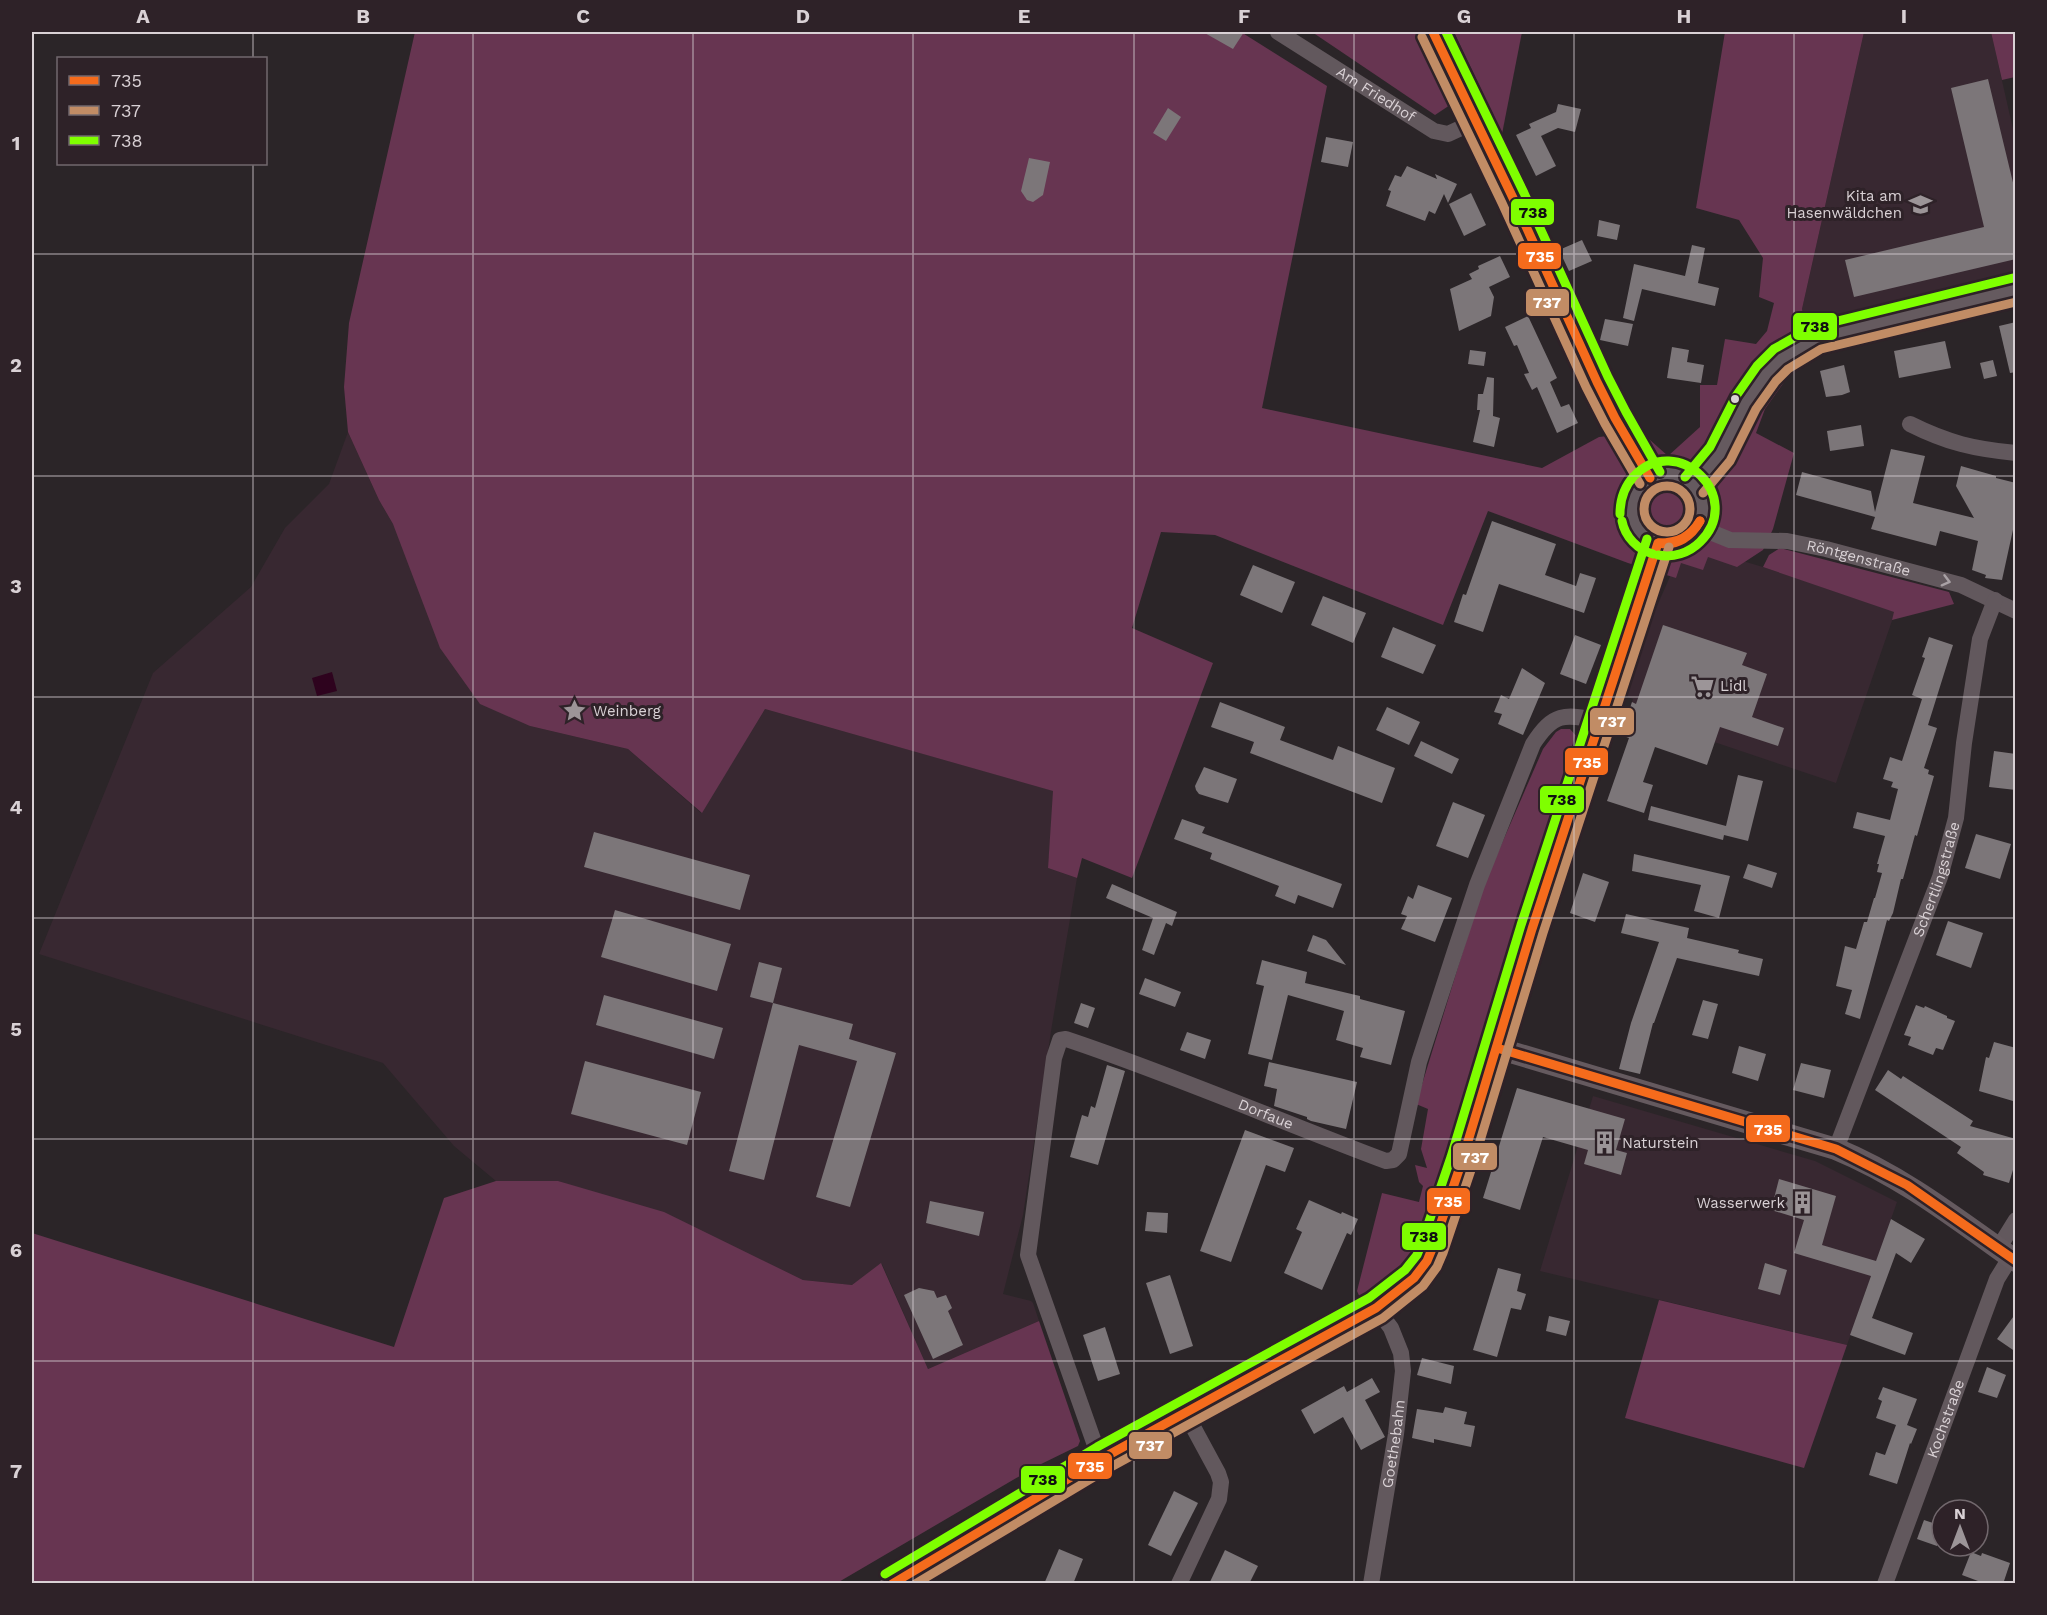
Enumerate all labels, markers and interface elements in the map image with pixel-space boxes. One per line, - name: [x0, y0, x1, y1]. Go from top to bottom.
- text: A: [136, 4, 150, 28]
- text: B: [356, 4, 370, 28]
- text: C: [576, 4, 590, 28]
- text: D: [796, 4, 810, 28]
- text: E: [1018, 4, 1030, 28]
- text: F: [1238, 4, 1250, 28]
- text: G: [1457, 4, 1471, 28]
- text: H: [1677, 4, 1691, 28]
- text: I: [1901, 4, 1907, 28]
- legend: [57, 57, 267, 165]
- street label: Am Friedhof: [1333, 62, 1419, 126]
- text: 735: [111, 70, 142, 91]
- text: 737: [111, 100, 141, 121]
- text: 738: [111, 130, 143, 151]
- text: 1: [12, 131, 20, 155]
- place label: Kita am Hasenwäldchen: [1786, 187, 1902, 222]
- school or university icon: Kita am Hasenwäldchen: [1907, 192, 1933, 218]
- line badge: 738: [1510, 198, 1555, 226]
- text: 738: [1518, 203, 1548, 222]
- line badge: 735: [1517, 242, 1562, 270]
- text: 735: [1526, 247, 1554, 266]
- line badge: 737: [1525, 288, 1570, 317]
- text: 737: [1533, 293, 1562, 312]
- line badge: 738: [1792, 312, 1838, 341]
- text: 738: [1800, 317, 1830, 336]
- text: 2: [10, 353, 22, 377]
- unlabelled marker: [1729, 393, 1741, 405]
- street label: Röntgenstraße: [1805, 536, 1912, 580]
- text: 3: [10, 574, 22, 598]
- one-way arrow: [1941, 574, 1951, 587]
- supermarket icon: Lidl: [1689, 673, 1715, 699]
- place label: Lidl: [1720, 677, 1747, 695]
- place icon: Weinberg: [562, 698, 588, 724]
- place label: Weinberg: [593, 702, 661, 720]
- line badge: 737: [1589, 707, 1635, 736]
- text: 737: [1598, 712, 1627, 731]
- line badge: 735: [1564, 747, 1609, 776]
- text: 735: [1573, 753, 1601, 772]
- line badge: 738: [1539, 785, 1585, 814]
- text: 738: [1547, 790, 1577, 809]
- text: 4: [10, 795, 23, 819]
- street label: Schertlingstraße: [1909, 820, 1964, 939]
- text: 5: [10, 1017, 22, 1041]
- street label: Dorfaue: [1236, 1095, 1296, 1133]
- line badge: 735: [1745, 1114, 1791, 1143]
- text: 735: [1754, 1120, 1782, 1139]
- building icon: Naturstein: [1591, 1130, 1617, 1156]
- place label: Naturstein: [1622, 1134, 1699, 1152]
- line badge: 737: [1452, 1142, 1498, 1171]
- text: 737: [1461, 1148, 1490, 1167]
- line badge: 735: [1426, 1187, 1471, 1215]
- building icon: Wasserwerk: [1790, 1190, 1816, 1216]
- text: 735: [1434, 1192, 1462, 1211]
- place label: Wasserwerk: [1697, 1194, 1785, 1212]
- line badge: 738: [1401, 1222, 1447, 1251]
- text: 738: [1409, 1227, 1439, 1246]
- text: 6: [10, 1238, 22, 1262]
- street label: Kochstraße: [1923, 1377, 1968, 1461]
- street label: Goethebahn: [1378, 1399, 1409, 1489]
- line badge: 737: [1128, 1431, 1173, 1460]
- text: 737: [1136, 1436, 1165, 1455]
- line badge: 735: [1067, 1452, 1113, 1480]
- text: 735: [1076, 1457, 1104, 1476]
- text: 7: [10, 1459, 22, 1483]
- line badge: 738: [1020, 1465, 1066, 1494]
- text: 738: [1028, 1470, 1058, 1489]
- north arrow: [1930, 1498, 1990, 1558]
- text: N: [1954, 1504, 1966, 1523]

